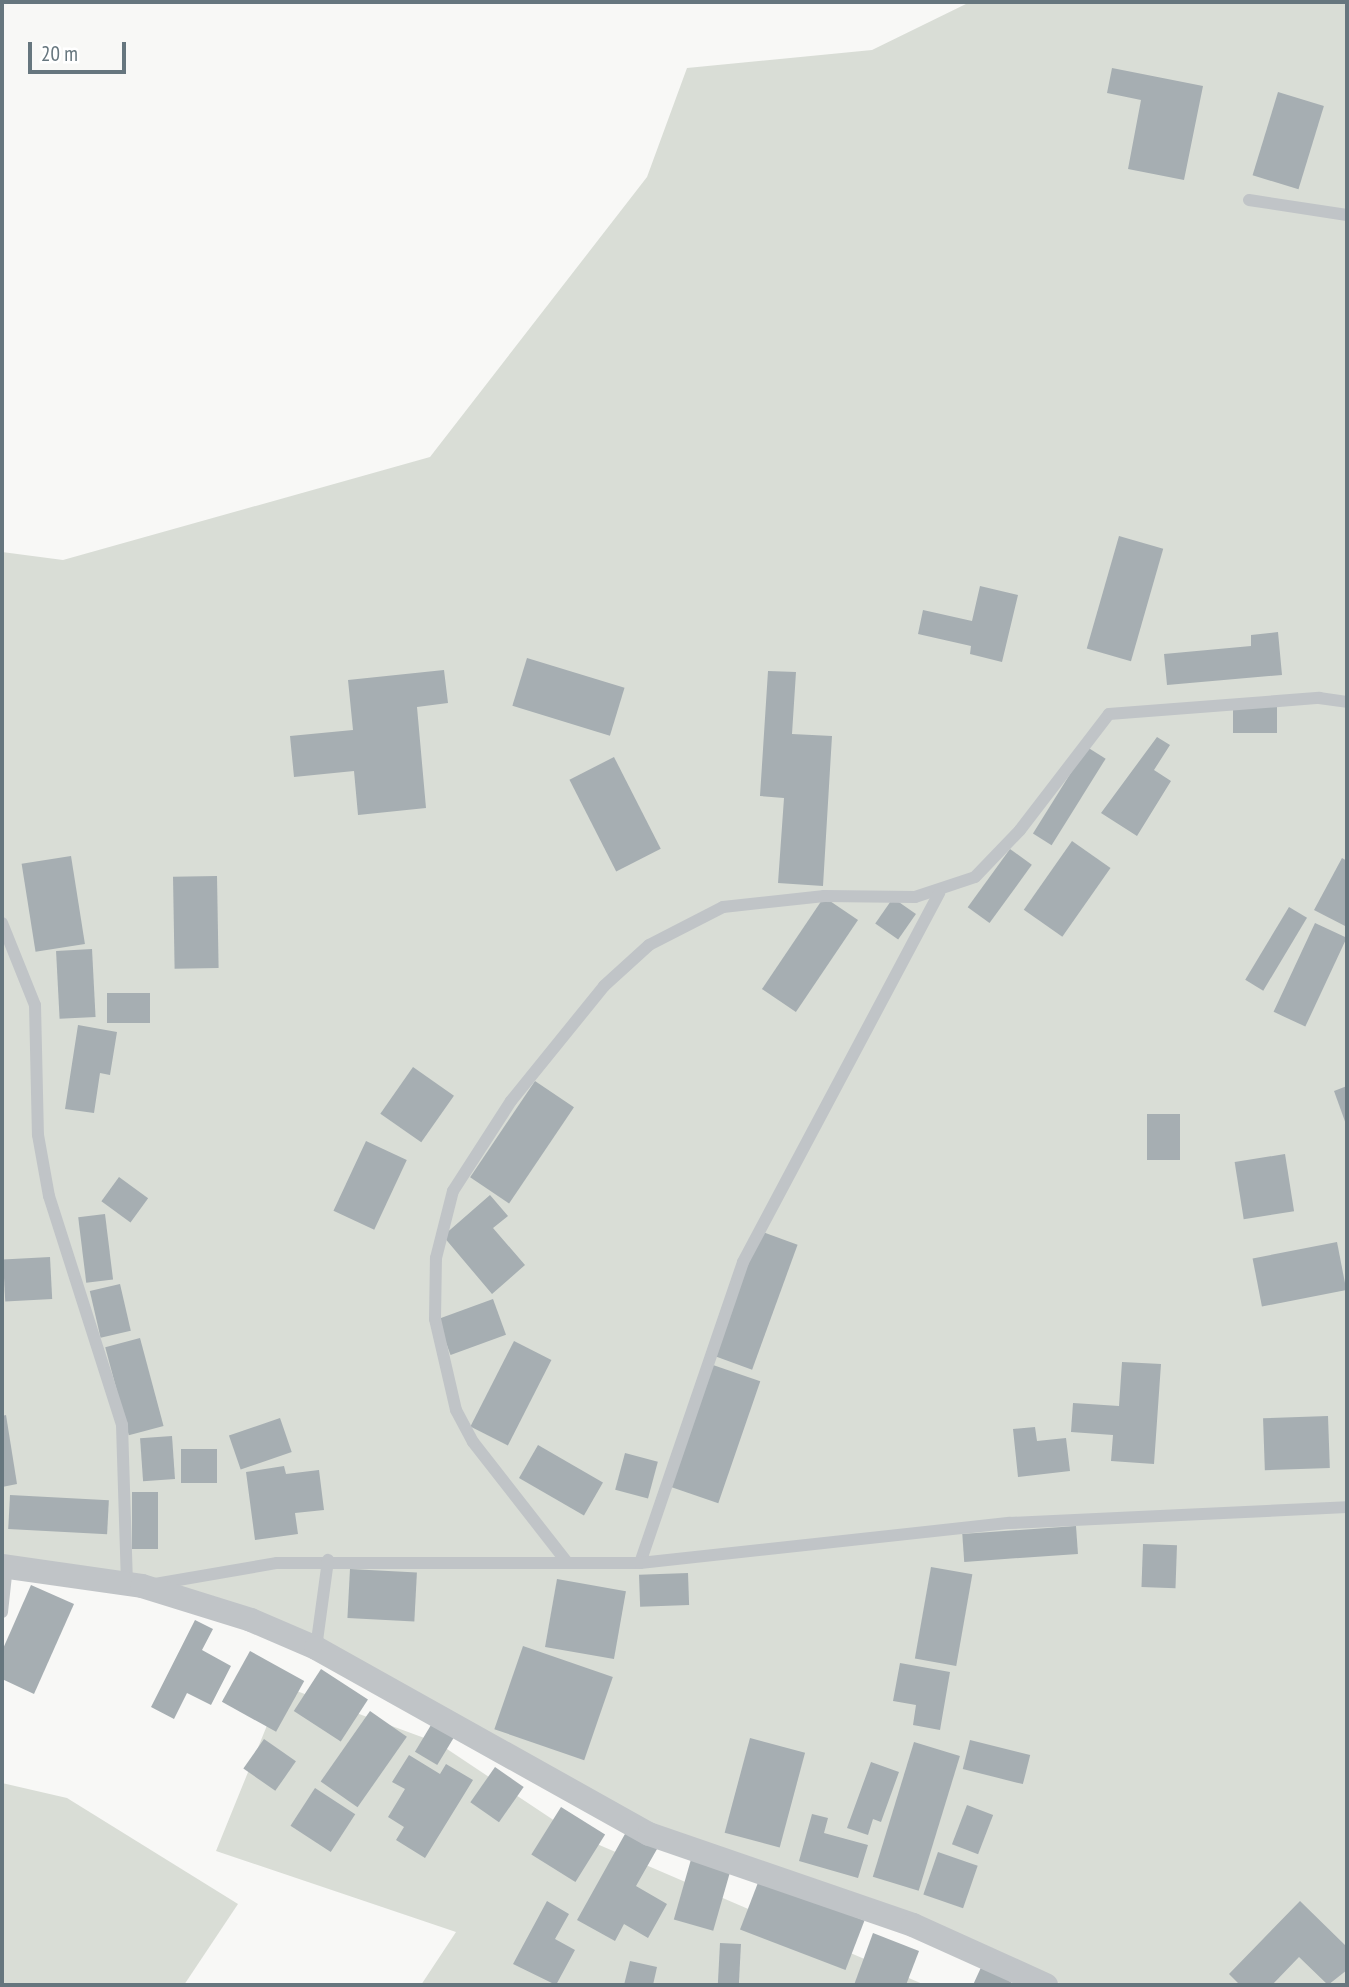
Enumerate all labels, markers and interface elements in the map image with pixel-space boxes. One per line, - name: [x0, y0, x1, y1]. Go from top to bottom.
- scale bar: [32, 28, 130, 72]
- text: 20 m: [41, 40, 78, 67]

